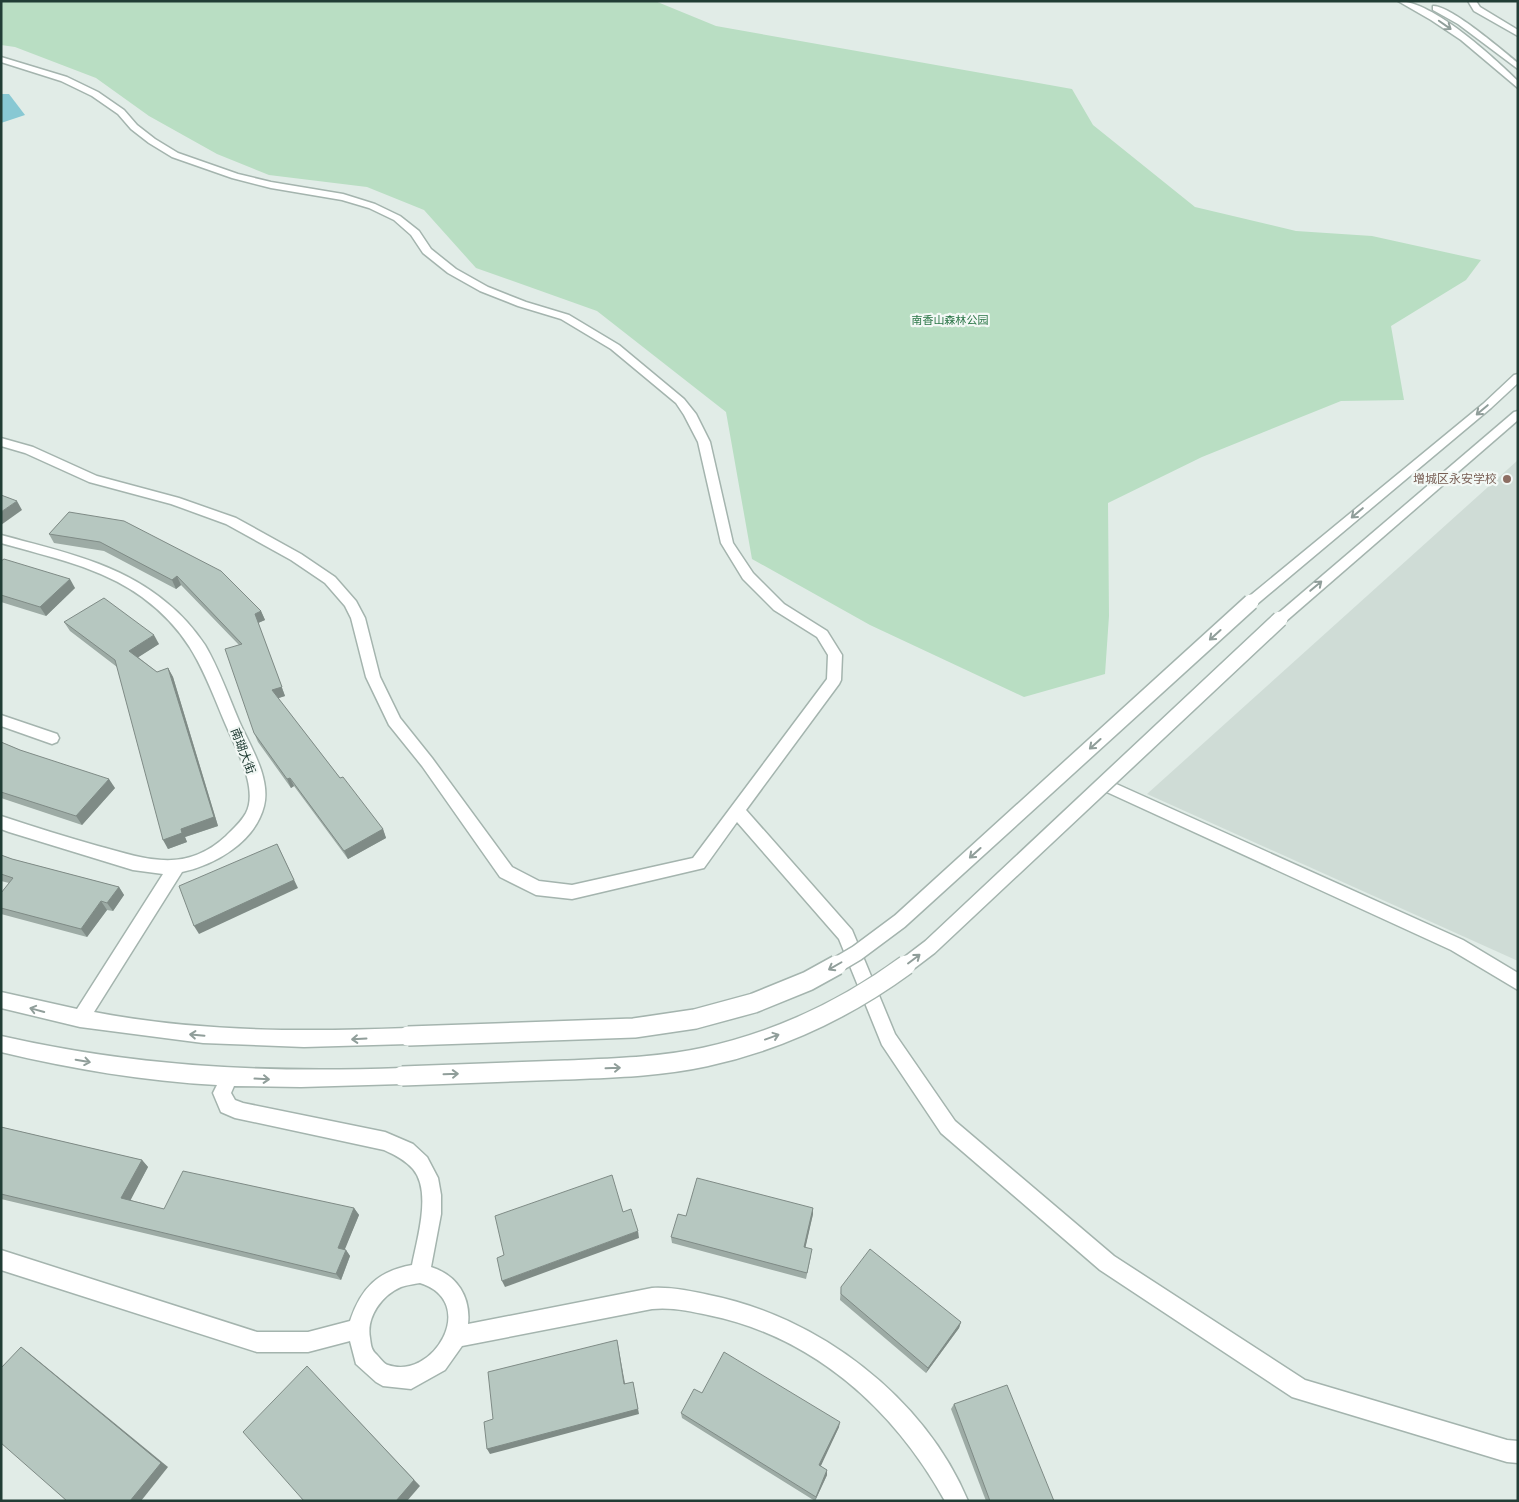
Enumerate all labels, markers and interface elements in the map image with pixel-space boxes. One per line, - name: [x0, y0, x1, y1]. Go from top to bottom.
- one-way arrow: [1438, 20, 1452, 30]
- park label: 南香山森林公园: [912, 313, 989, 326]
- one-way arrow: [1476, 404, 1489, 416]
- place label: 增城区永安学校: [1413, 471, 1497, 486]
- marker: 增城区永安学校: [1501, 473, 1513, 485]
- one-way arrow: [1351, 508, 1364, 519]
- one-way arrow: [1310, 580, 1323, 592]
- one-way arrow: [1209, 629, 1222, 641]
- street label: 南瑚大街: [228, 726, 259, 776]
- one-way arrow: [1088, 738, 1101, 749]
- one-way arrow: [968, 847, 981, 859]
- one-way arrow: [907, 954, 921, 964]
- one-way arrow: [828, 962, 843, 971]
- one-way arrow: [29, 1004, 45, 1014]
- one-way arrow: [189, 1030, 205, 1040]
- one-way arrow: [764, 1032, 779, 1041]
- one-way arrow: [352, 1034, 368, 1043]
- one-way arrow: [75, 1057, 91, 1067]
- one-way arrow: [605, 1063, 621, 1072]
- one-way arrow: [442, 1069, 459, 1079]
- one-way arrow: [254, 1074, 270, 1084]

